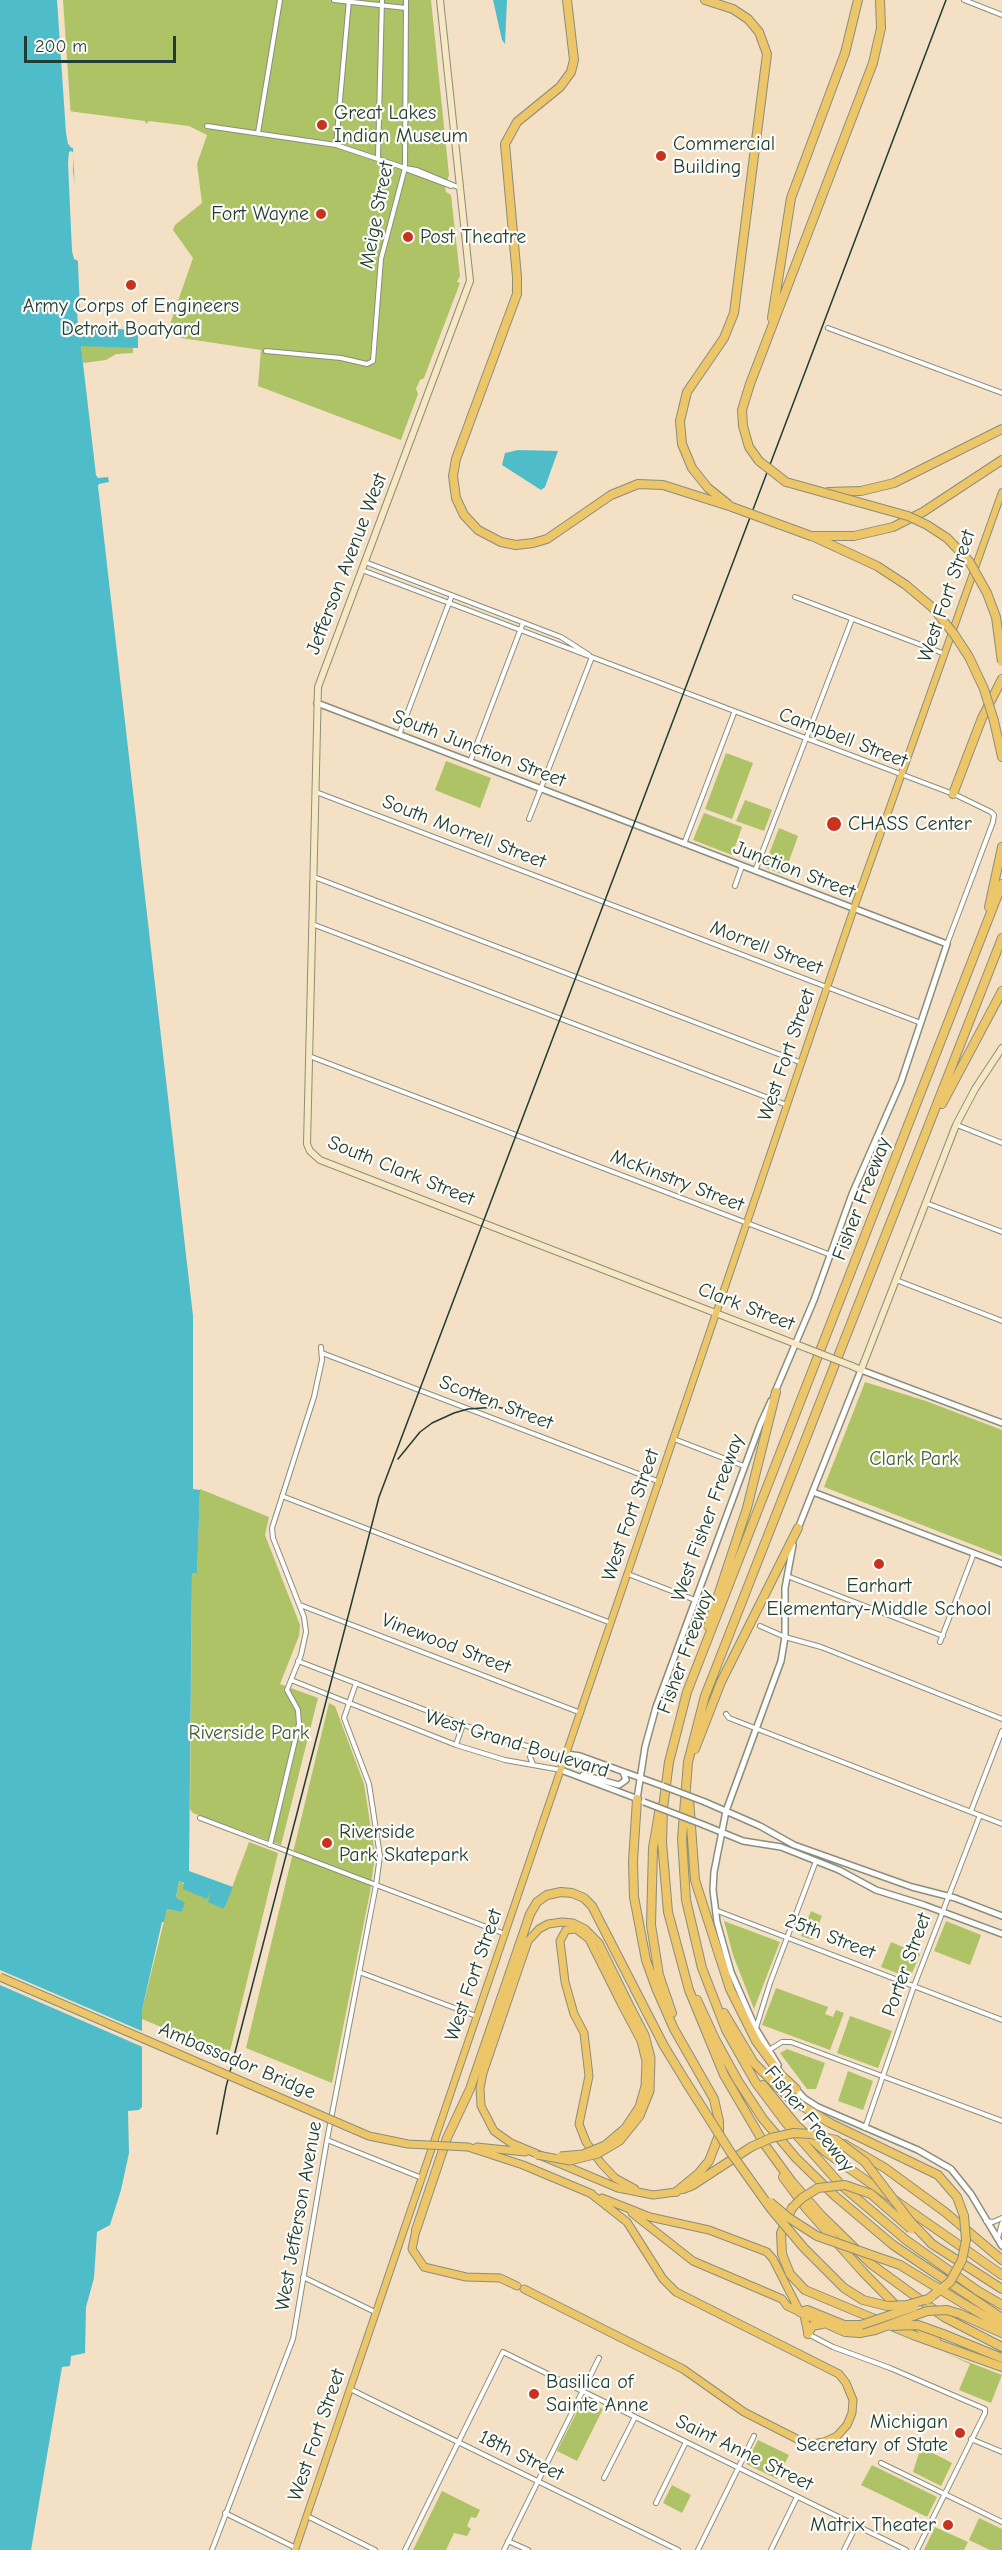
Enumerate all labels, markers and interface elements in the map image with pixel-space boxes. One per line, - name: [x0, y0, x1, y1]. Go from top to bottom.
- scale bar: [27, 24, 178, 62]
- text: 200 m: [35, 36, 87, 57]
- place label: Great Lakes Indian Museum: [334, 101, 468, 148]
- marker: Great Lakes Indian Museum: [315, 118, 329, 132]
- place label: Commercial Building: [673, 132, 775, 179]
- marker: Commercial Building: [654, 149, 668, 163]
- street label: Meige Street: [355, 159, 399, 271]
- place label: Fort Wayne: [211, 202, 309, 226]
- marker: Fort Wayne: [314, 207, 328, 221]
- place label: Post Theatre: [420, 225, 526, 249]
- marker: Post Theatre: [401, 230, 415, 244]
- marker: Army Corps of Engineers Detroit Boatyard: [124, 278, 138, 292]
- place label: Army Corps of Engineers Detroit Boatyard: [23, 294, 239, 341]
- street label: Jefferson Avenue West: [301, 470, 393, 658]
- street label: West Fort Street: [913, 527, 981, 665]
- street label: Campbell Street: [775, 702, 911, 774]
- street label: South Junction Street: [389, 705, 569, 793]
- street label: South Morrell Street: [379, 790, 549, 874]
- place label: CHASS Center: [848, 812, 972, 836]
- marker: CHASS Center: [825, 815, 843, 833]
- street label: Junction Street: [730, 836, 858, 904]
- street label: Morrell Street: [706, 916, 826, 980]
- street label: West Fort Street: [753, 986, 821, 1124]
- street label: South Clark Street: [324, 1131, 478, 1211]
- street label: Fisher Freeway: [828, 1134, 896, 1264]
- street label: McKinstry Street: [607, 1145, 747, 1217]
- street label: Clark Street: [694, 1278, 798, 1336]
- street label: Scotten Street: [436, 1370, 556, 1436]
- street label: West Fisher Freeway: [667, 1431, 749, 1605]
- street label: West Fort Street: [597, 1446, 665, 1584]
- park label: Clark Park: [869, 1447, 959, 1471]
- marker: Earhart Elementary-Middle School: [872, 1557, 886, 1571]
- place label: Earhart Elementary-Middle School: [767, 1574, 991, 1621]
- street label: Fisher Freeway: [653, 1587, 719, 1717]
- street label: Vinewood Street: [378, 1608, 514, 1680]
- street label: West Grand Boulevard: [422, 1705, 612, 1783]
- park label: Riverside Park: [189, 1721, 309, 1745]
- place label: Riverside Park Skatepark: [339, 1820, 468, 1867]
- marker: Riverside Park Skatepark: [320, 1836, 334, 1850]
- street label: West Fort Street: [440, 1906, 508, 2044]
- street label: 25th Street: [782, 1909, 878, 1965]
- street label: Porter Street: [877, 1910, 937, 2020]
- street label: Ambassador Bridge: [155, 2017, 319, 2105]
- street label: Fisher Freeway: [759, 2061, 859, 2177]
- street label: West Jefferson Avenue: [271, 2119, 327, 2313]
- street label: West Fort Street: [283, 2366, 351, 2504]
- place label: Basilica of Sainte Anne: [546, 2370, 649, 2417]
- marker: Basilica of Sainte Anne: [527, 2387, 541, 2401]
- street label: Saint Anne Street: [671, 2409, 817, 2497]
- place label: Michigan Secretary of State: [796, 2410, 948, 2457]
- street label: 18th Street: [475, 2425, 567, 2487]
- marker: Michigan Secretary of State: [953, 2426, 967, 2440]
- place label: Matrix Theater: [810, 2513, 936, 2537]
- marker: Matrix Theater: [941, 2518, 955, 2532]

